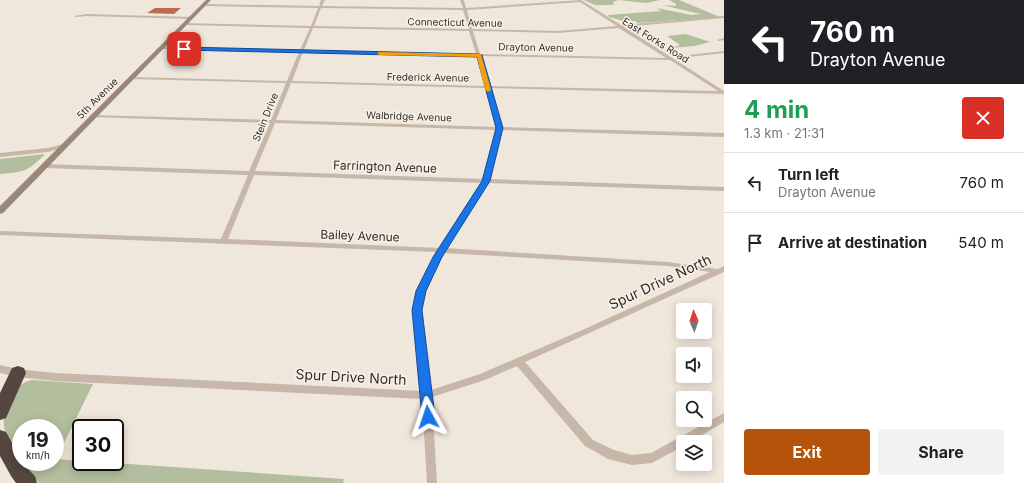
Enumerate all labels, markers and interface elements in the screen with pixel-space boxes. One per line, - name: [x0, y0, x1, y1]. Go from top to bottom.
- street label: Connecticut Avenue: [407, 15, 503, 29]
- street label: East Forks Road: [621, 15, 691, 65]
- text: 760 m: [810, 15, 895, 49]
- icon: left: [744, 16, 796, 68]
- pin: [167, 32, 201, 66]
- icon: arrive: [173, 38, 195, 60]
- street label: Drayton Avenue: [498, 40, 574, 54]
- text: Drayton Avenue: [810, 49, 945, 70]
- street label: Frederick Avenue: [387, 70, 470, 84]
- street label: 5th Avenue: [74, 75, 120, 121]
- street label: Stein Drive: [250, 91, 280, 143]
- text: 4 min: [744, 95, 809, 124]
- button: close: [962, 97, 1004, 139]
- street label: Walbridge Avenue: [366, 109, 452, 124]
- text: 1.3 km · 21:31: [744, 125, 824, 141]
- street label: Farrington Avenue: [333, 157, 437, 176]
- text: Turn left: [778, 165, 839, 184]
- icon: left: [744, 172, 766, 194]
- text: 760 m: [960, 173, 1004, 192]
- text: Drayton Avenue: [778, 184, 876, 200]
- street label: Bailey Avenue: [320, 227, 400, 244]
- icon: arrive: [744, 232, 766, 254]
- text: Arrive at destination: [778, 233, 927, 252]
- text: 540 m: [958, 233, 1004, 252]
- street label: Spur Drive North: [606, 250, 714, 313]
- north arrow: [676, 303, 712, 339]
- map controls: [676, 303, 712, 471]
- button: sound: [676, 347, 712, 383]
- street label: Spur Drive North: [295, 365, 407, 388]
- button: search: [676, 391, 712, 427]
- position arrow: [407, 396, 449, 438]
- speed limit sign: 30: [72, 419, 124, 471]
- text: 19: [27, 428, 49, 452]
- button: Exit: [744, 429, 870, 475]
- button: Share: [878, 429, 1004, 475]
- button: layers: [676, 435, 712, 471]
- text: km/h: [26, 449, 50, 461]

